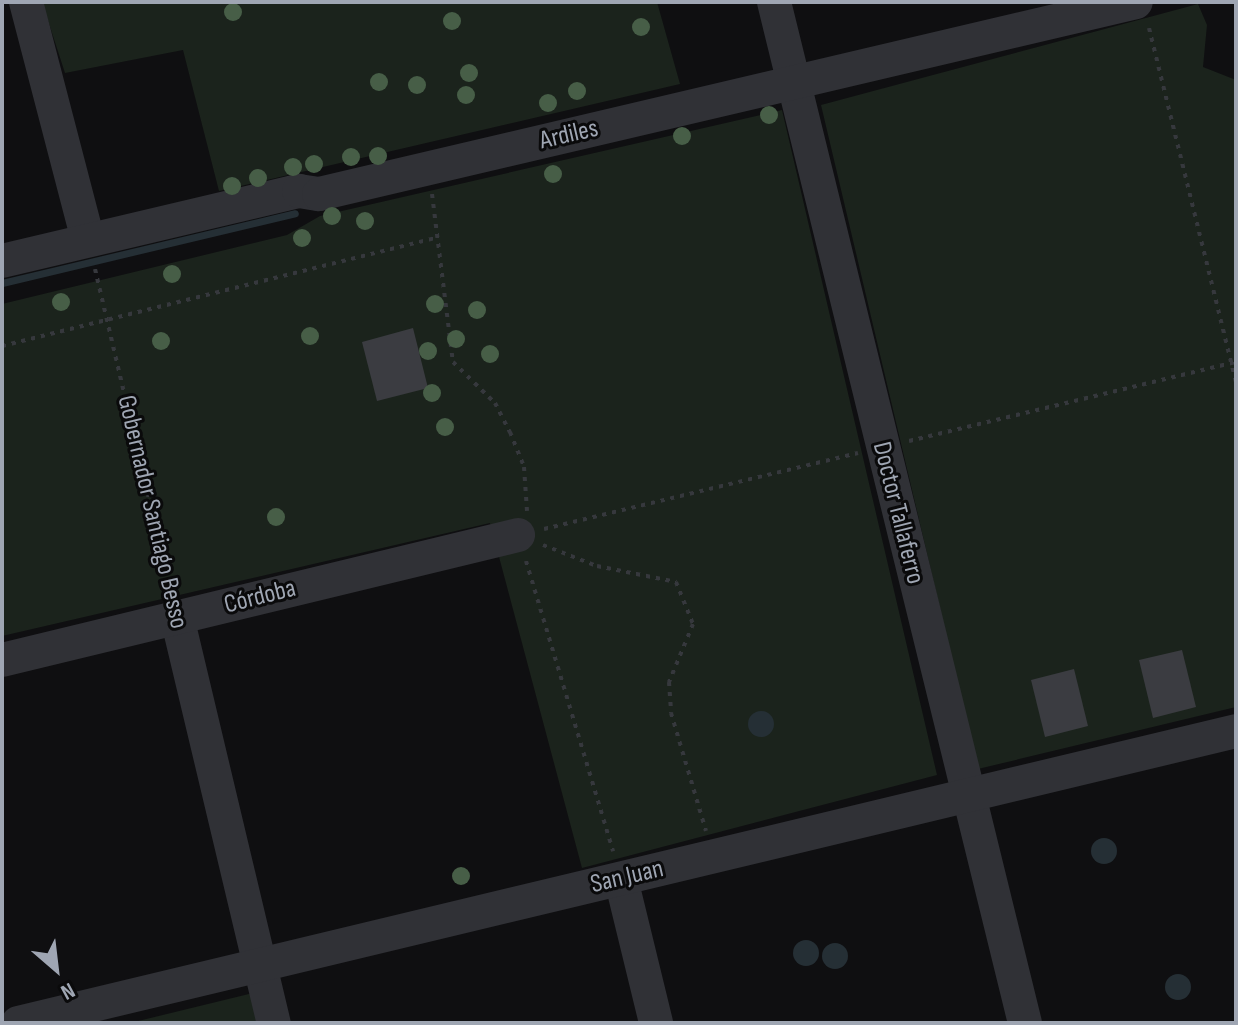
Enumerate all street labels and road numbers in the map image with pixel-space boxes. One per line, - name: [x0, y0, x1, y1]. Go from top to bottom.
- street label: Ardiles: [537, 113, 601, 157]
- street label: Gobernador Santiago Besso: [110, 392, 194, 632]
- street label: Doctor Tallaferro: [865, 439, 931, 587]
- street label: Córdoba: [221, 573, 299, 621]
- street label: San Juan: [588, 854, 666, 900]

